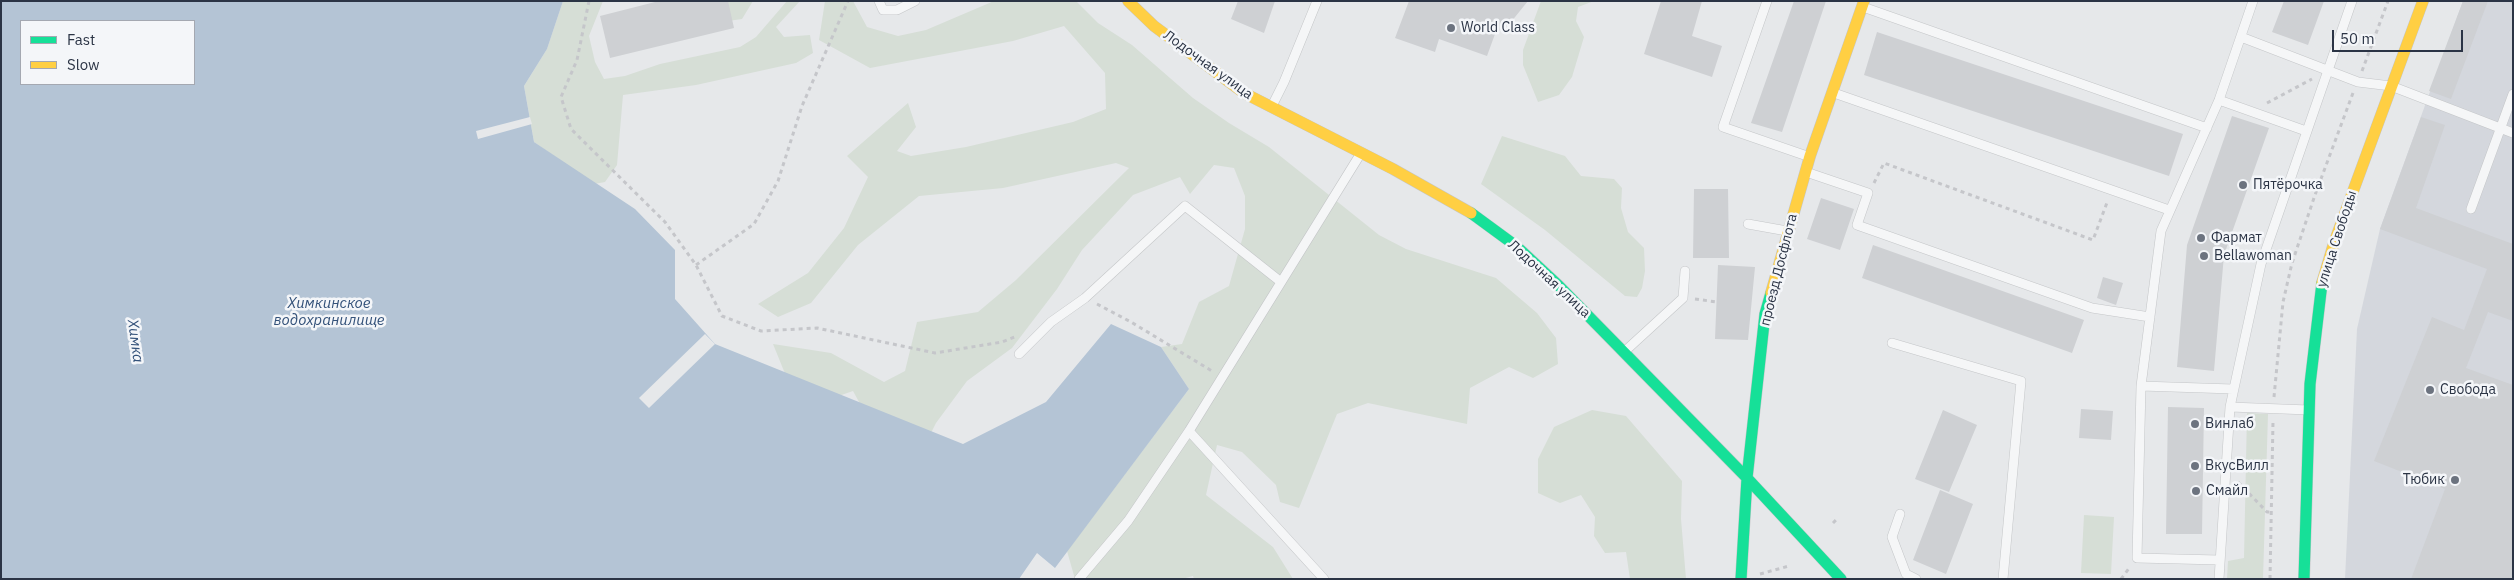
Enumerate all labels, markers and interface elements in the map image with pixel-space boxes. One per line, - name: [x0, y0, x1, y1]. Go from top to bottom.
- legend: [20, 20, 195, 85]
- place label: World Class: [1461, 20, 1535, 36]
- scale bar: [2334, 20, 2465, 52]
- marker: World Class: [1445, 22, 1457, 34]
- street label: Лодочная улица: [1160, 27, 1256, 103]
- text: 50 m: [2340, 29, 2375, 48]
- text: Fast: [67, 30, 95, 49]
- text: Slow: [67, 55, 100, 74]
- place label: Пятёрочка: [2253, 177, 2323, 193]
- marker: Пятёрочка: [2237, 179, 2249, 191]
- street label: улица Свободы: [2313, 189, 2361, 289]
- street label: проезд Досфлота: [1757, 212, 1801, 328]
- place label: Фармат: [2211, 230, 2262, 246]
- marker: Фармат: [2195, 232, 2207, 244]
- street label: Лодочная улица: [1504, 237, 1594, 321]
- place label: Bellawoman: [2214, 248, 2292, 264]
- marker: Bellawoman: [2198, 250, 2210, 262]
- water label: Химкинское водохранилище: [273, 295, 385, 330]
- water label: Химка: [123, 318, 147, 364]
- place label: Свобода: [2440, 382, 2496, 398]
- marker: Свобода: [2424, 384, 2436, 396]
- place label: Винлаб: [2205, 416, 2254, 432]
- marker: Винлаб: [2189, 418, 2201, 430]
- place label: ВкусВилл: [2205, 458, 2269, 474]
- marker: ВкусВилл: [2189, 460, 2201, 472]
- place label: Тюбик: [2403, 472, 2445, 488]
- marker: Тюбик: [2449, 474, 2461, 486]
- place label: Смайл: [2206, 483, 2248, 499]
- marker: Смайл: [2190, 485, 2202, 497]

